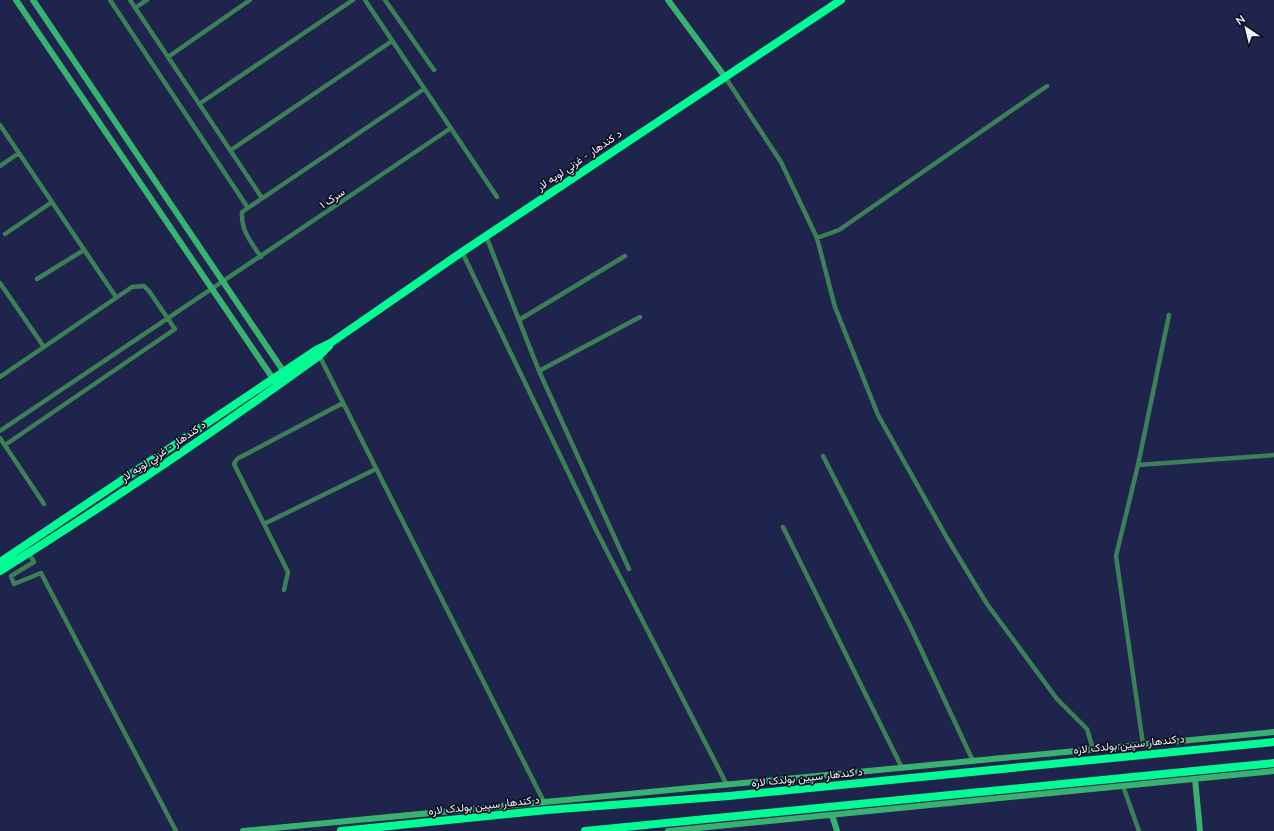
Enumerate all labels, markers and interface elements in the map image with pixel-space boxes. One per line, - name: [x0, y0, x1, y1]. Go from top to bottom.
- north arrow: [1226, 8, 1266, 48]
- text: N: [1233, 12, 1248, 28]
- street label: د کندهار - غزني لويه لار: [533, 126, 626, 197]
- street label: سرک ۱: [317, 184, 348, 212]
- street label: د کندهار - غزني لويه لار: [117, 417, 210, 488]
- street label: د کندهار سپین بولدک لاره: [1073, 731, 1185, 758]
- street label: د کندهار سپین بولدک لاره: [751, 764, 863, 791]
- street label: د کندهار سپین بولدک لاره: [428, 792, 540, 819]

